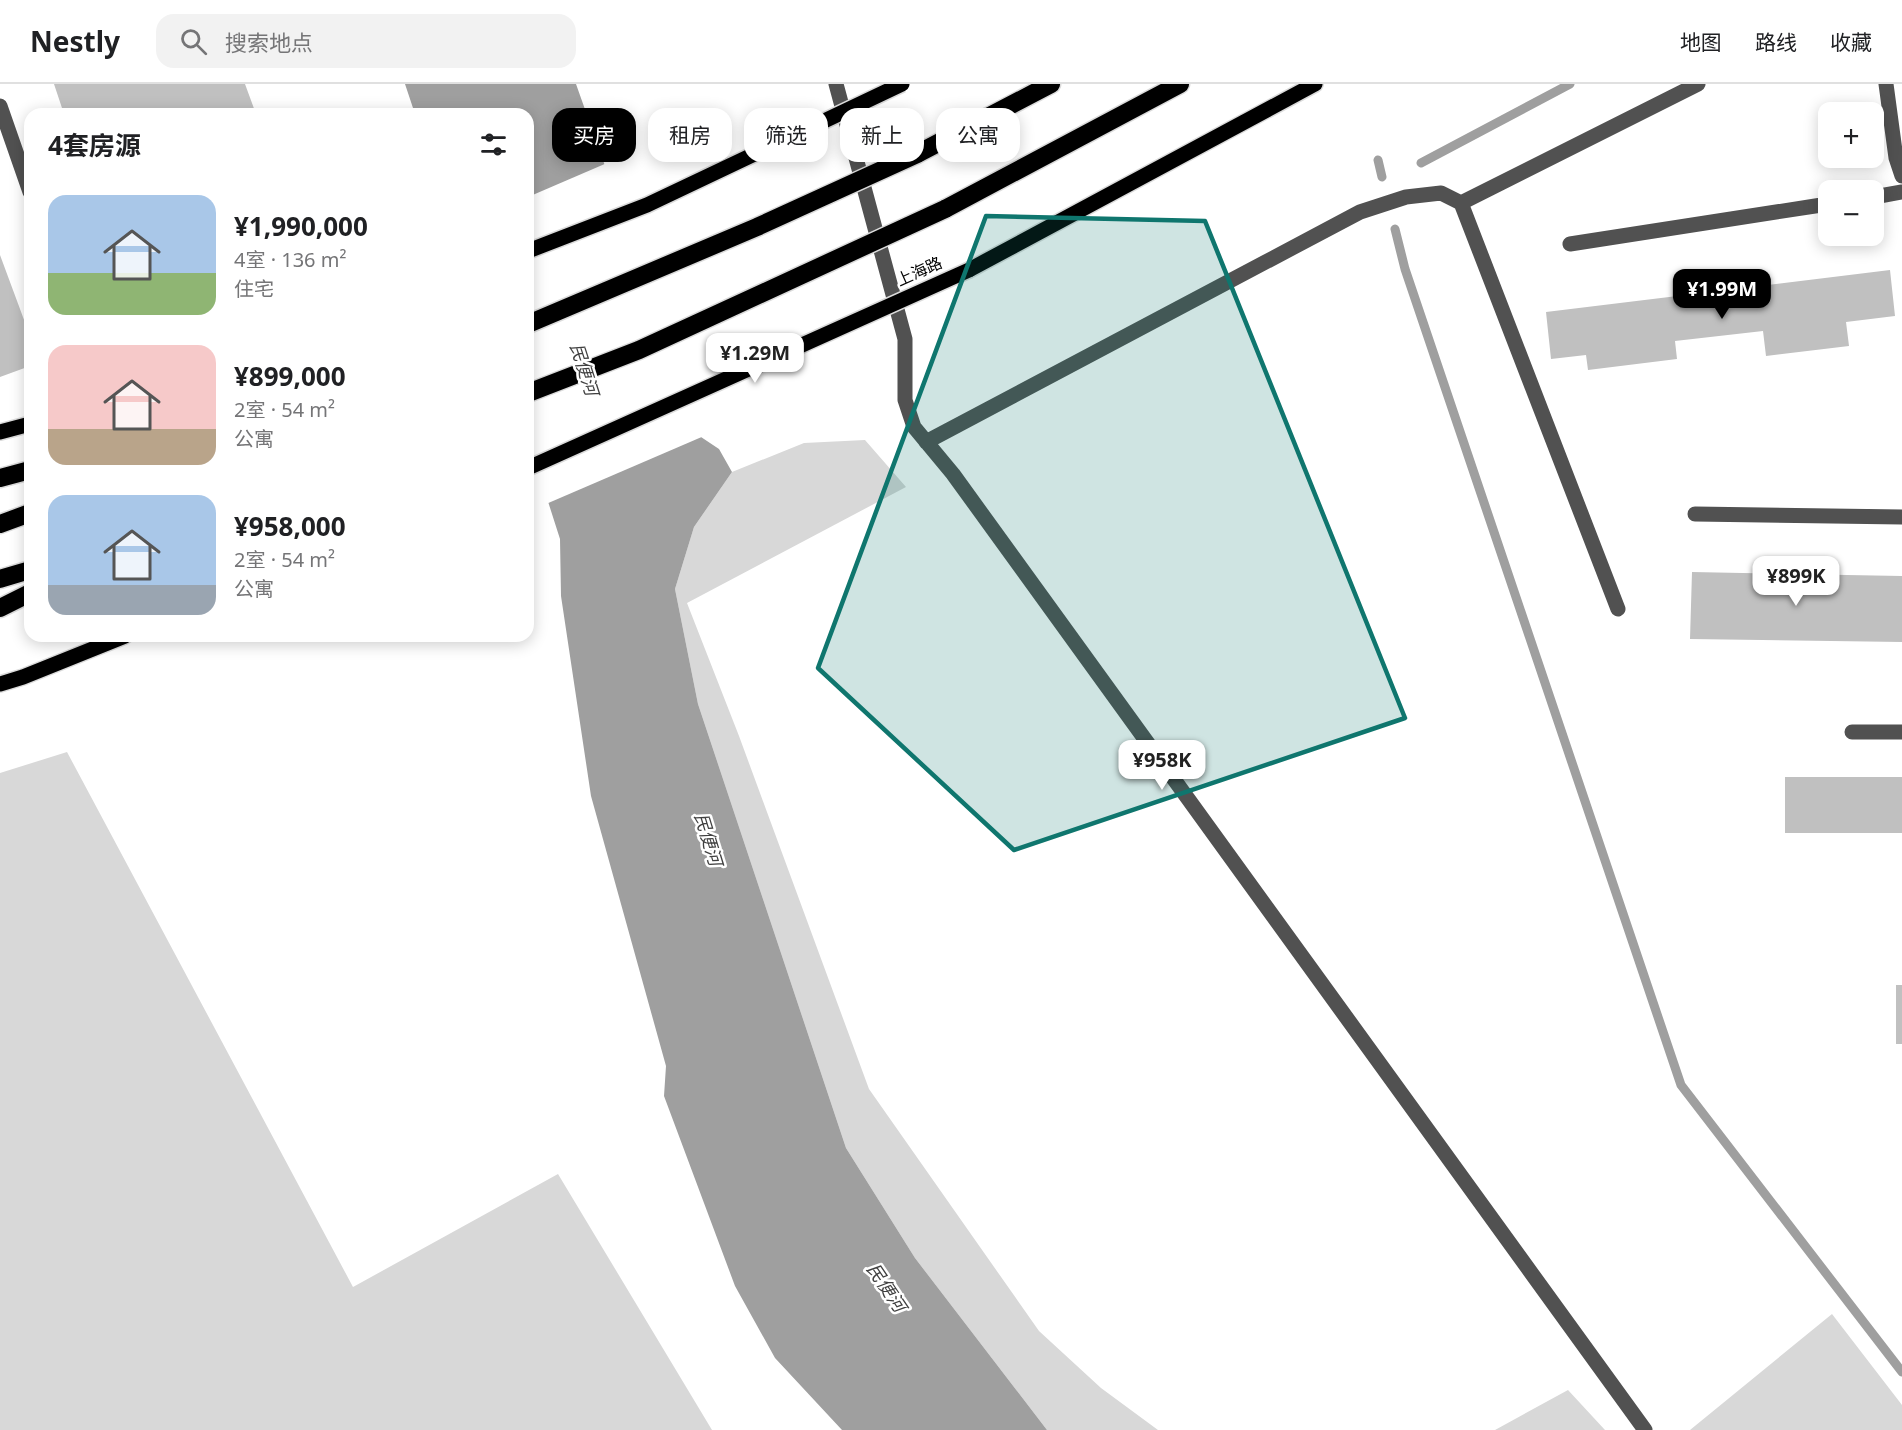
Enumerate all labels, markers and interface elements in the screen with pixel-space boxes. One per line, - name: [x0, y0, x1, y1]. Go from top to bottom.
- search box: [156, 14, 576, 68]
- text: Nestly: [30, 22, 120, 60]
- icon: search: [177, 25, 210, 58]
- text: 搜索地点: [225, 27, 313, 57]
- text: 地图: [1680, 28, 1722, 56]
- text: 路线: [1755, 28, 1797, 56]
- text: 收藏: [1830, 28, 1872, 56]
- map controls: [1818, 102, 1884, 246]
- button: +: [1818, 102, 1884, 168]
- chip: 买房: [552, 108, 636, 162]
- chip: 租房: [648, 108, 732, 162]
- chip: 筛选: [744, 108, 828, 162]
- chip: 新上: [840, 108, 924, 162]
- chip: 公寓: [936, 108, 1020, 162]
- text: 4套房源: [48, 127, 141, 163]
- icon: filters: [477, 128, 510, 161]
- button: −: [1818, 180, 1884, 246]
- text: ¥1,990,000: [234, 208, 368, 244]
- icon: home: [96, 219, 168, 291]
- text: 4室 · 136 m²: [234, 246, 346, 273]
- street label: 上海路: [893, 251, 945, 291]
- pin: ¥1.99M: [1673, 269, 1771, 320]
- text: 住宅: [234, 275, 274, 302]
- text: ¥1.99M: [1687, 275, 1757, 302]
- pin: ¥1.29M: [706, 333, 804, 384]
- text: ¥1.29M: [720, 339, 790, 366]
- water label: 民便河: [565, 340, 606, 401]
- text: ¥899,000: [234, 358, 346, 394]
- icon: home: [96, 369, 168, 441]
- text: 2室 · 54 m²: [234, 396, 335, 423]
- text: 公寓: [234, 425, 274, 452]
- text: ¥958,000: [234, 508, 346, 544]
- icon: home: [96, 519, 168, 591]
- text: 2室 · 54 m²: [234, 546, 335, 573]
- pin: ¥899K: [1754, 556, 1838, 607]
- text: ¥899K: [1766, 562, 1826, 589]
- text: 公寓: [234, 575, 274, 602]
- pin: ¥958K: [1120, 740, 1204, 791]
- text: ¥958K: [1132, 746, 1192, 773]
- water label: 民便河: [690, 810, 729, 871]
- water label: 民便河: [862, 1258, 914, 1319]

